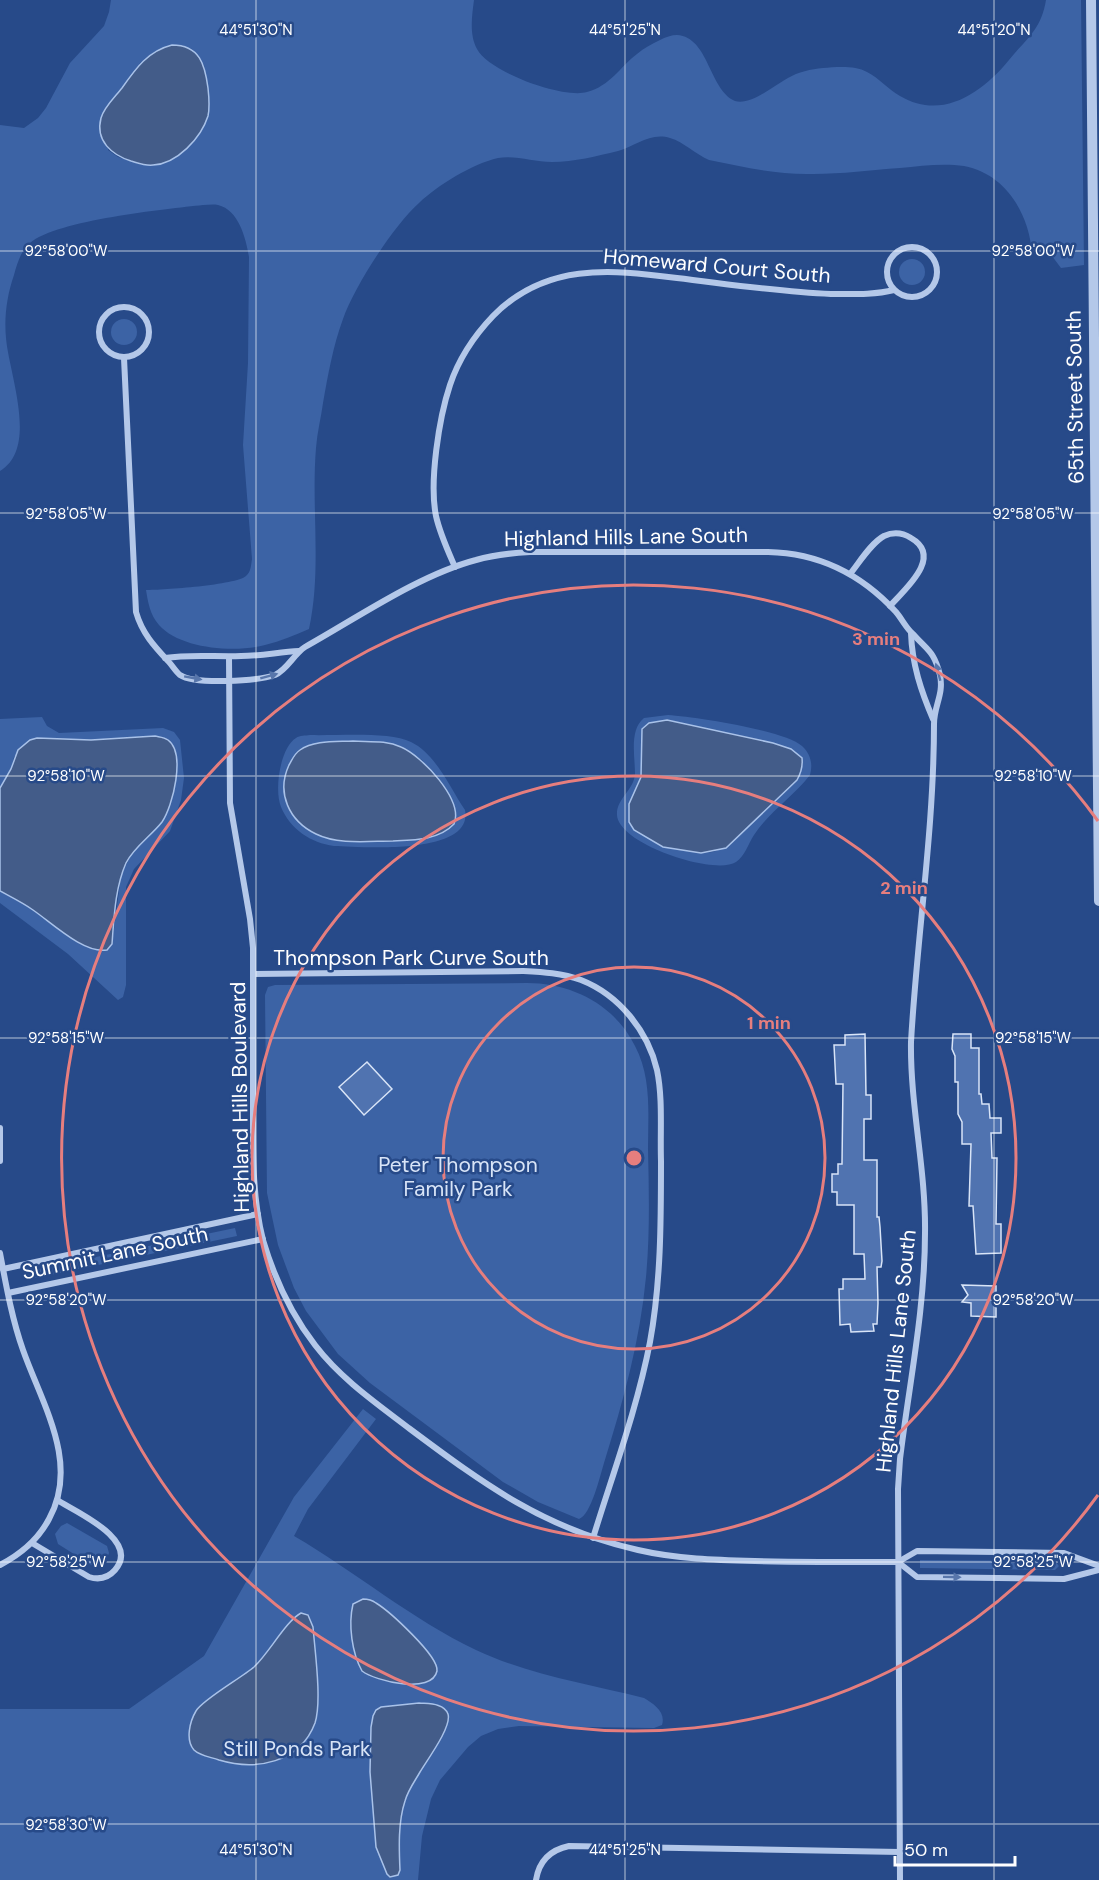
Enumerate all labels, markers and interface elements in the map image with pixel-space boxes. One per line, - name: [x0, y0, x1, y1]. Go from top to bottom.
- text: 44°51'30"N: [219, 20, 293, 40]
- text: 44°51'25"N: [589, 20, 661, 40]
- text: 44°51'20"N: [957, 20, 1031, 40]
- text: 92°58'00"W: [24, 241, 108, 261]
- text: 92°58'00"W: [991, 241, 1075, 261]
- street label: Homeward Court South: [602, 242, 832, 290]
- street label: 65th Street South: [1059, 310, 1091, 484]
- text: 92°58'05"W: [25, 504, 107, 524]
- text: 92°58'05"W: [992, 504, 1074, 524]
- street label: Highland Hills Lane South: [504, 521, 748, 553]
- text: 3 min: [852, 627, 900, 651]
- one-way arrow: [933, 663, 943, 681]
- one-way arrow: [260, 670, 278, 680]
- one-way arrow: [184, 673, 203, 682]
- text: 92°58'10"W: [27, 766, 105, 786]
- text: 92°58'10"W: [994, 766, 1072, 786]
- text: 2 min: [880, 876, 928, 900]
- street label: Thompson Park Curve South: [273, 944, 549, 972]
- street label: Highland Hills Boulevard: [224, 981, 256, 1213]
- text: 1 min: [747, 1011, 791, 1035]
- text: 92°58'15"W: [28, 1028, 105, 1048]
- text: 92°58'15"W: [995, 1028, 1072, 1048]
- centre of rings: [624, 1148, 644, 1168]
- park label: Peter Thompson Family Park: [378, 1151, 538, 1203]
- street label: Summit Lane South: [19, 1220, 211, 1286]
- street label: Highland Hills Lane South: [869, 1228, 923, 1474]
- text: 92°58'20"W: [25, 1290, 107, 1310]
- text: 92°58'20"W: [992, 1290, 1074, 1310]
- text: 92°58'25"W: [26, 1552, 106, 1572]
- text: 92°58'25"W: [993, 1552, 1073, 1572]
- one-way arrow: [943, 1572, 962, 1582]
- park label: Still Ponds Park: [223, 1735, 371, 1763]
- text: 92°58'30"W: [25, 1815, 107, 1835]
- scale bar: [895, 1829, 1015, 1867]
- text: 50 m: [904, 1838, 948, 1862]
- text: 44°51'30"N: [219, 1840, 293, 1860]
- text: 44°51'25"N: [589, 1840, 661, 1860]

